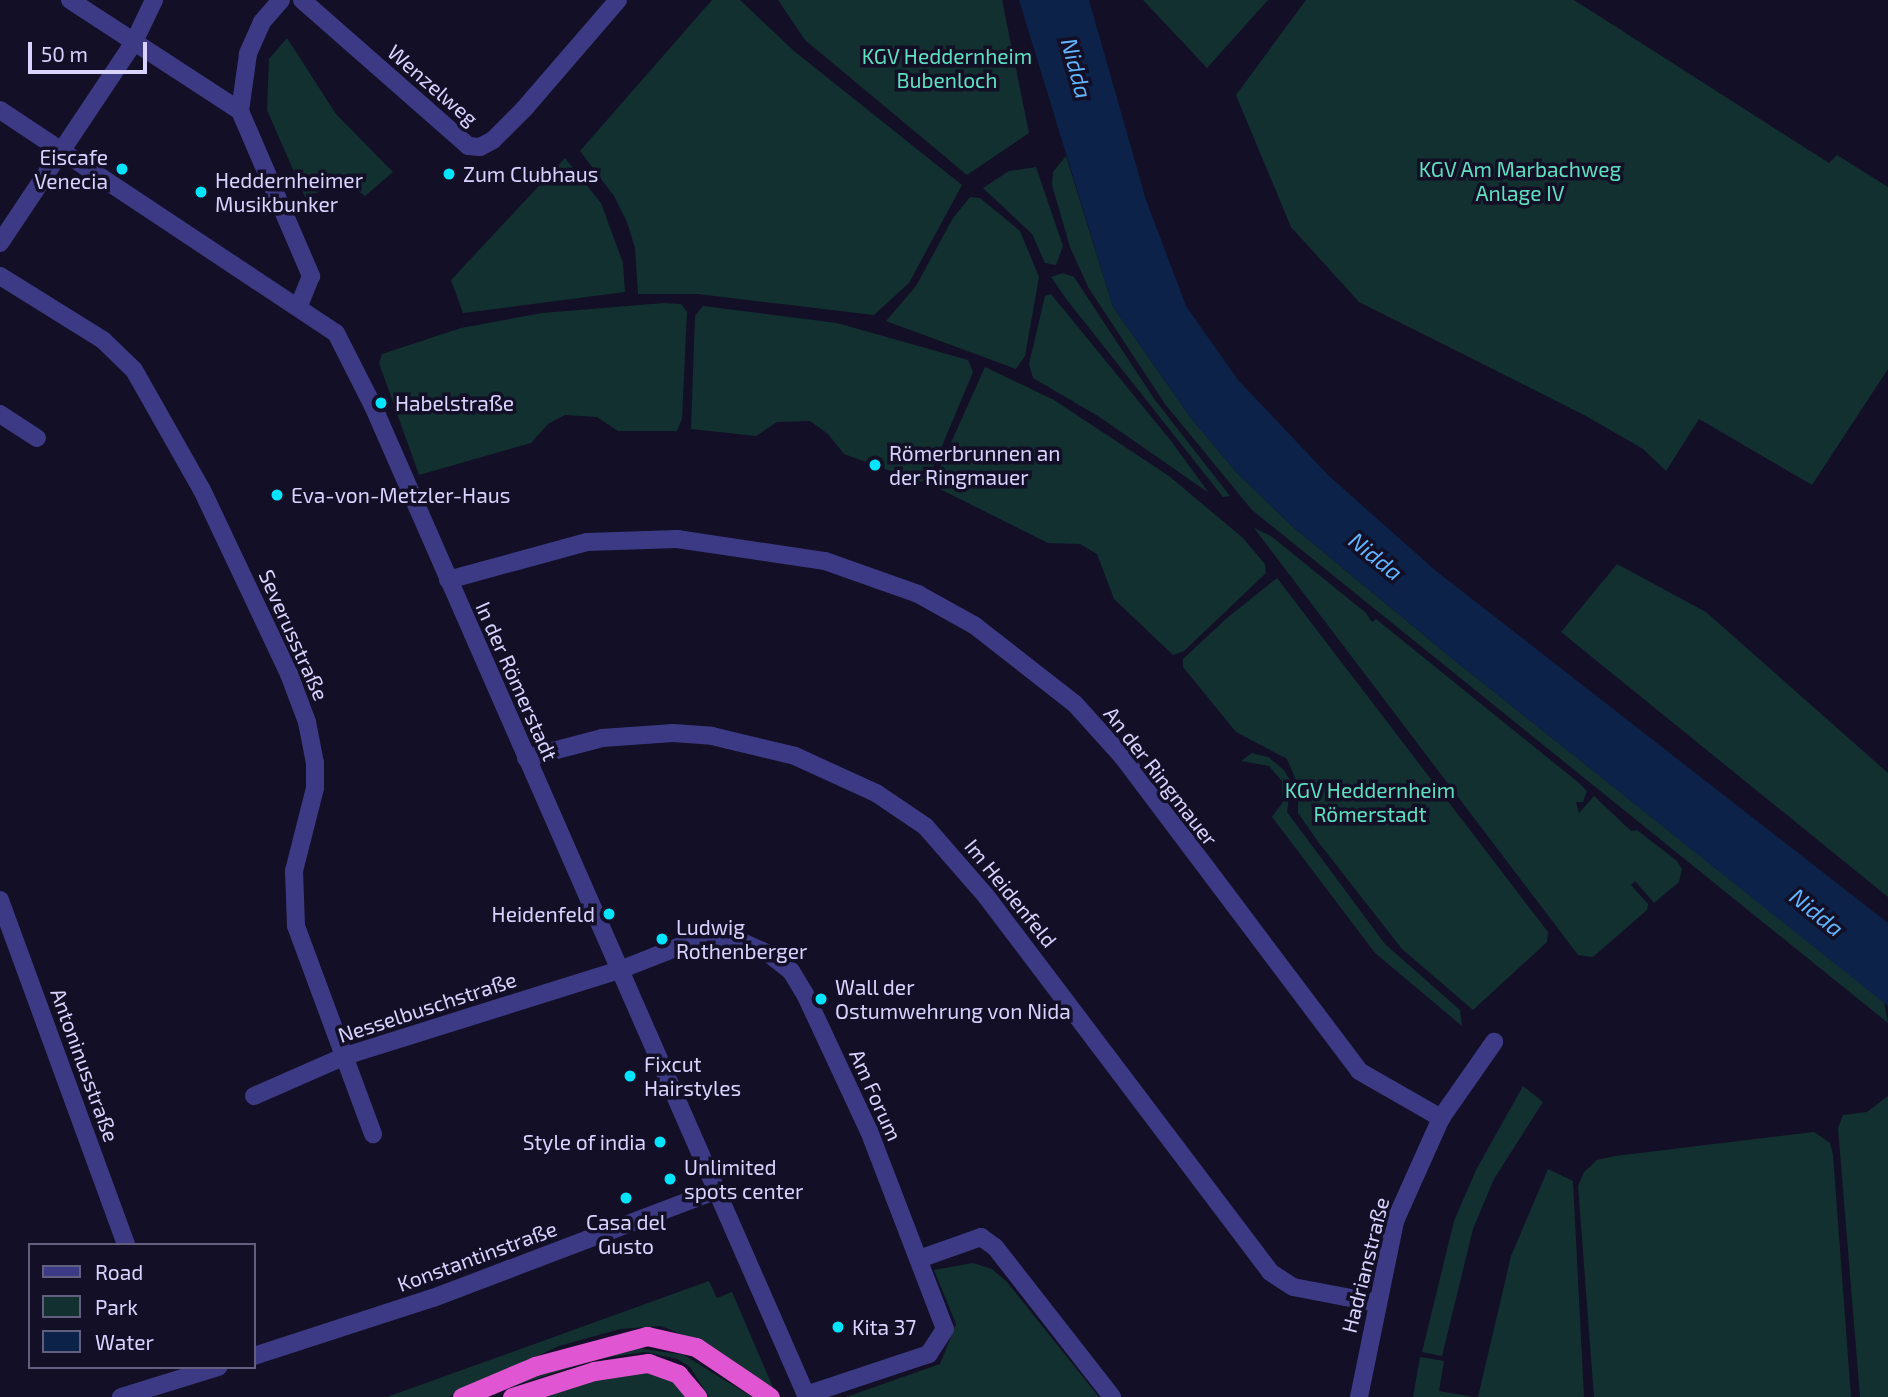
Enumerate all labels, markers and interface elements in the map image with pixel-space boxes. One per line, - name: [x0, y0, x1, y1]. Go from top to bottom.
- scale bar: [32, 28, 150, 72]
- water label: Nidda: [1056, 35, 1098, 101]
- street label: Wenzelweg: [383, 39, 483, 131]
- text: 50 m: [41, 41, 88, 66]
- park label: KGV Heddernheim Bubenloch: [862, 43, 1032, 93]
- place label: Eiscafe Venecia: [34, 144, 108, 194]
- park label: KGV Am Marbachweg Anlage IV: [1418, 156, 1622, 206]
- marker: Eiscafe Venecia: [114, 161, 130, 177]
- place label: Zum Clubhaus: [463, 161, 598, 187]
- marker: Zum Clubhaus: [441, 166, 457, 182]
- place label: Heddernheimer Musikbunker: [215, 167, 363, 217]
- marker: Heddernheimer Musikbunker: [193, 184, 209, 200]
- place label: Habelstraße: [395, 390, 514, 416]
- marker: Habelstraße: [373, 395, 389, 411]
- place label: Römerbrunnen an der Ringmauer: [889, 440, 1061, 490]
- marker: Römerbrunnen an der Ringmauer: [867, 457, 883, 473]
- place label: Eva-von-Metzler-Haus: [291, 482, 510, 508]
- marker: Eva-von-Metzler-Haus: [269, 487, 285, 503]
- water label: Nidda: [1343, 526, 1409, 586]
- street label: Severusstraße: [254, 566, 334, 704]
- street label: In der Römerstadt: [471, 597, 563, 765]
- street label: An der Ringmauer: [1099, 701, 1223, 851]
- park label: KGV Heddernheim Römerstadt: [1285, 777, 1455, 827]
- street label: Im Heidenfeld: [960, 834, 1062, 952]
- water label: Nidda: [1784, 882, 1850, 942]
- place label: Heidenfeld: [492, 901, 595, 927]
- marker: Heidenfeld: [601, 906, 617, 922]
- place label: Ludwig Rothenberger: [676, 914, 807, 964]
- marker: Ludwig Rothenberger: [654, 931, 670, 947]
- street label: Nesselbuschstraße: [335, 966, 519, 1048]
- place label: Wall der Ostumwehrung von Nida: [835, 974, 1071, 1024]
- street label: Antoninusstraße: [46, 985, 124, 1145]
- marker: Wall der Ostumwehrung von Nida: [813, 991, 829, 1007]
- street label: Am Forum: [845, 1045, 907, 1145]
- place label: Fixcut Hairstyles: [644, 1051, 741, 1101]
- marker: Fixcut Hairstyles: [622, 1068, 638, 1084]
- place label: Style of india: [522, 1129, 646, 1155]
- marker: Style of india: [652, 1134, 668, 1150]
- place label: Unlimited spots center: [684, 1154, 803, 1204]
- marker: Unlimited spots center: [662, 1171, 678, 1187]
- marker: Casa del Gusto: [618, 1190, 634, 1206]
- street label: Hadrianstraße: [1336, 1195, 1394, 1335]
- place label: Casa del Gusto: [586, 1209, 666, 1259]
- street label: Konstantinstraße: [394, 1215, 560, 1297]
- legend: [28, 1243, 256, 1369]
- text: Road: [95, 1259, 143, 1284]
- text: Park: [95, 1294, 138, 1319]
- place label: Kita 37: [852, 1314, 916, 1340]
- marker: Kita 37: [830, 1319, 846, 1335]
- text: Water: [95, 1329, 154, 1354]

